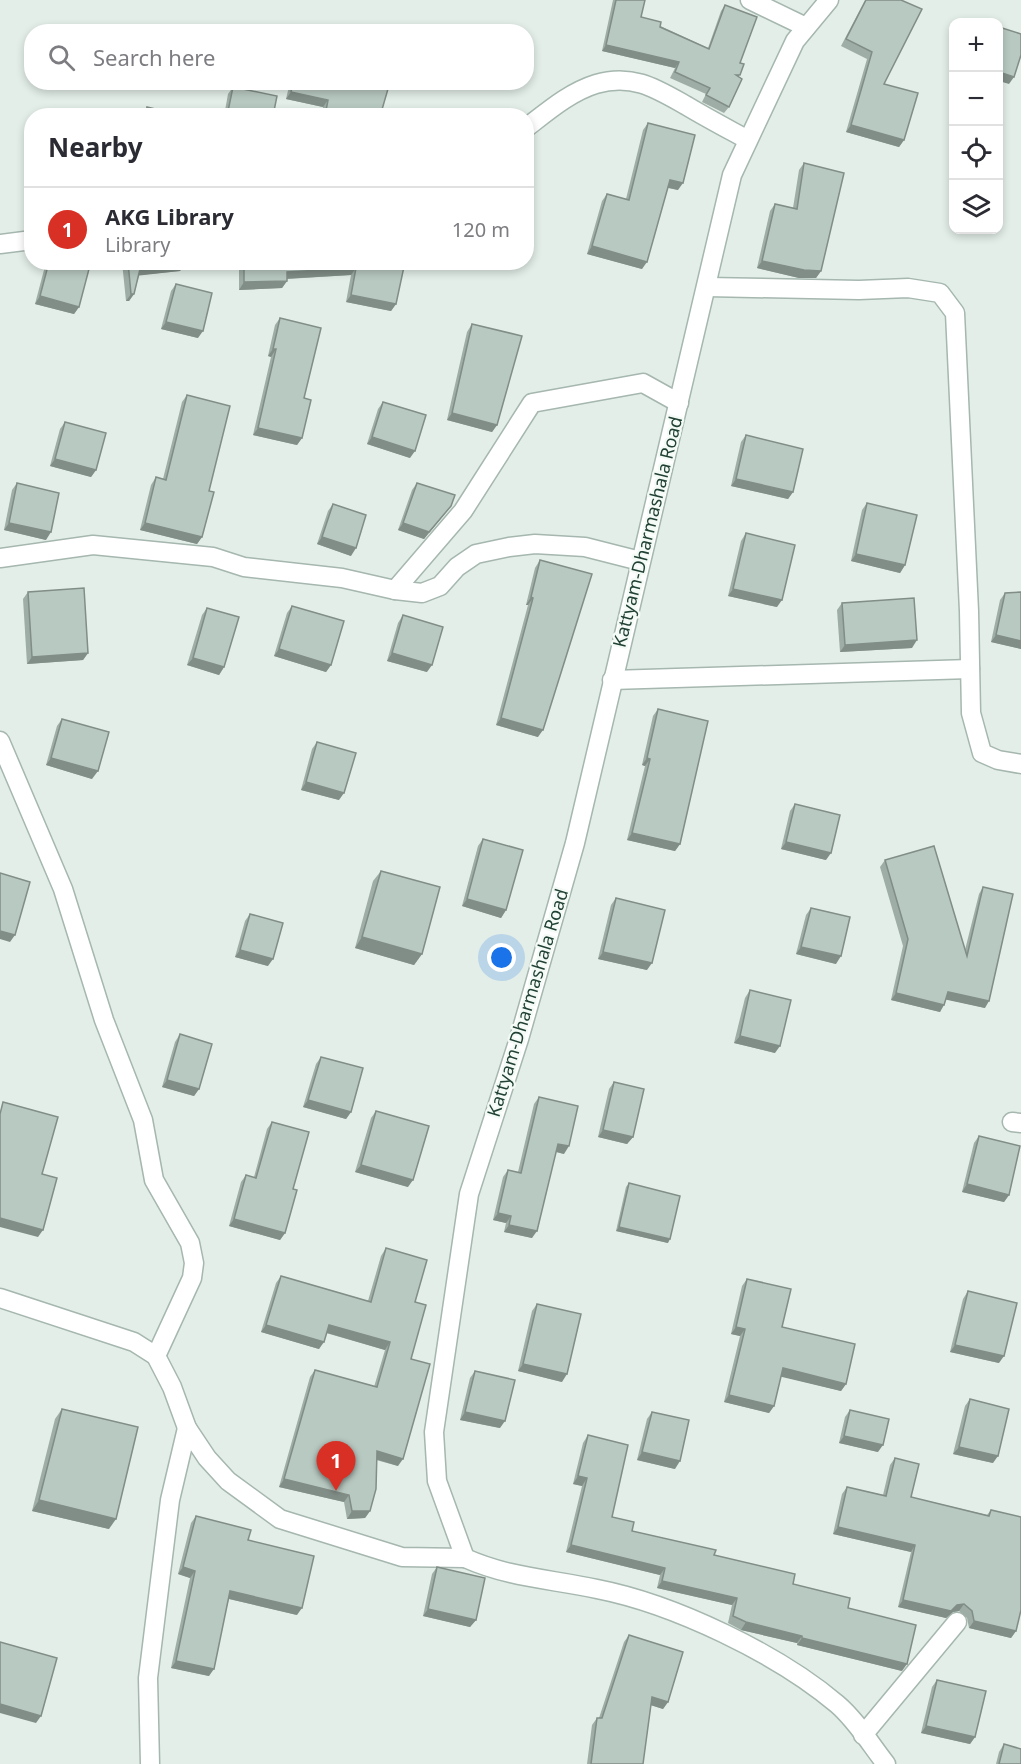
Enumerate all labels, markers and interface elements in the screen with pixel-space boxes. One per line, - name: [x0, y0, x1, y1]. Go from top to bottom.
- map controls: [949, 18, 1003, 234]
- button: +: [949, 18, 1003, 72]
- search box: [24, 24, 534, 90]
- icon: search: [45, 41, 78, 74]
- text: Search here: [93, 42, 215, 72]
- button: −: [949, 72, 1003, 126]
- button: locate: [949, 126, 1003, 180]
- text: Nearby: [48, 129, 143, 165]
- button: layers: [949, 180, 1003, 234]
- text: AKG Library: [105, 201, 234, 231]
- text: 1: [62, 216, 73, 243]
- text: 120 m: [452, 216, 510, 243]
- text: Library: [105, 231, 170, 258]
- street label: Kattyam-Dharmashala Road: [607, 414, 687, 650]
- street label: Kattyam-Dharmashala Road: [481, 886, 573, 1120]
- your location: [487, 943, 516, 972]
- pin: 1: [316, 1442, 356, 1491]

